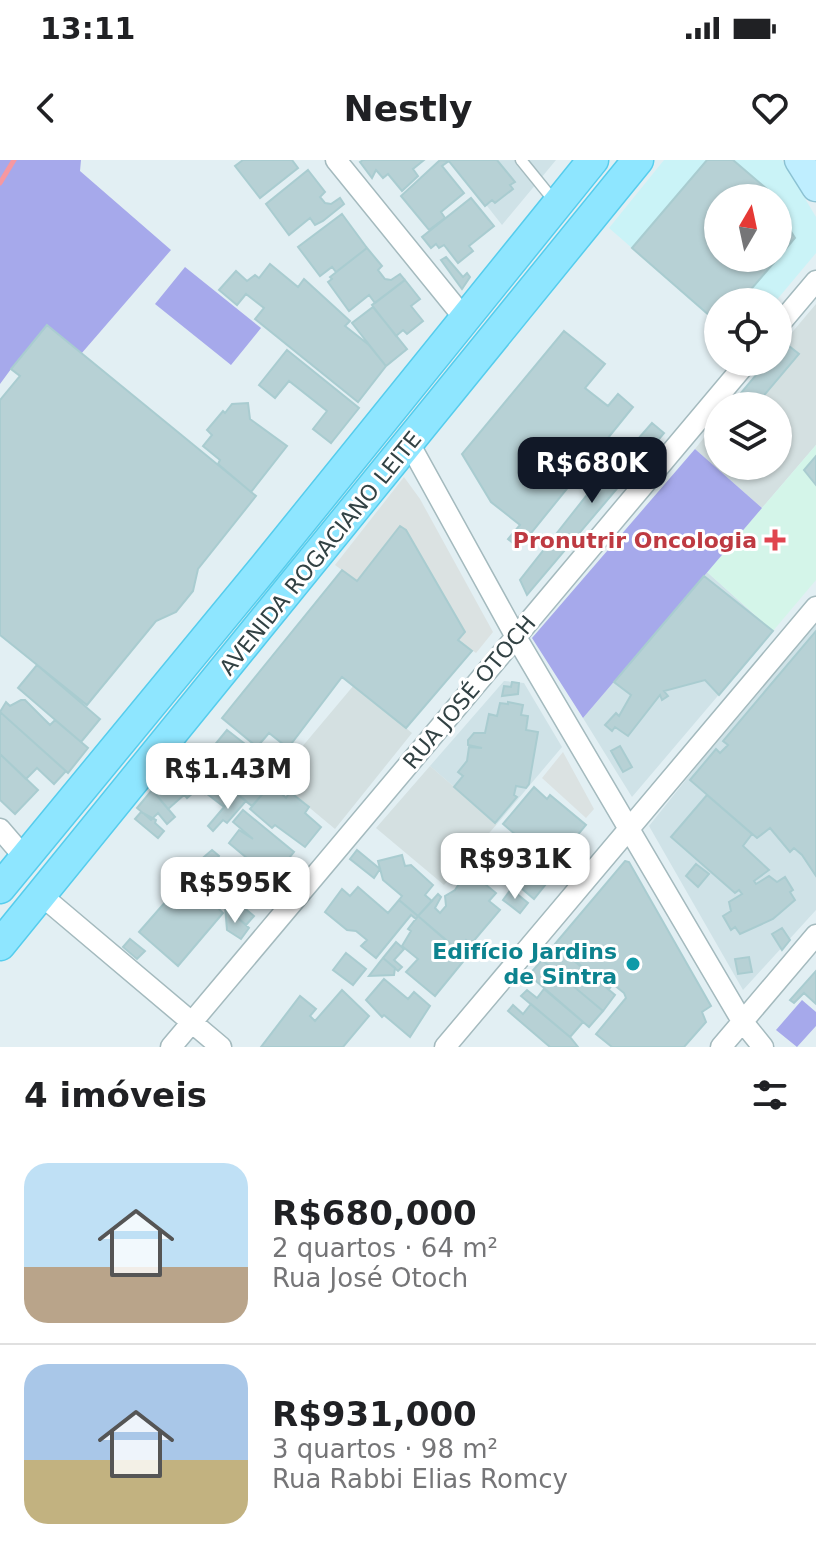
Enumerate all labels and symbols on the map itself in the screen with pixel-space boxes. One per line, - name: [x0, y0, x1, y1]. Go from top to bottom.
- north arrow: [704, 184, 792, 272]
- street label: AVENIDA ROGACIANO LEITE: [214, 427, 426, 680]
- pin: R$680K: [527, 437, 657, 505]
- place label: Pronutrir Oncologia: [513, 528, 757, 553]
- marker: Pronutrir Oncologia: [764, 529, 786, 551]
- street label: RUA JOSÉ OTOCH: [398, 611, 541, 774]
- pin: R$1.43M: [154, 743, 302, 811]
- pin: R$931K: [450, 833, 580, 901]
- pin: R$595K: [170, 857, 300, 925]
- place label: Edifício Jardins de Sintra: [432, 939, 617, 989]
- marker: Edifício Jardins de Sintra: [624, 955, 642, 973]

